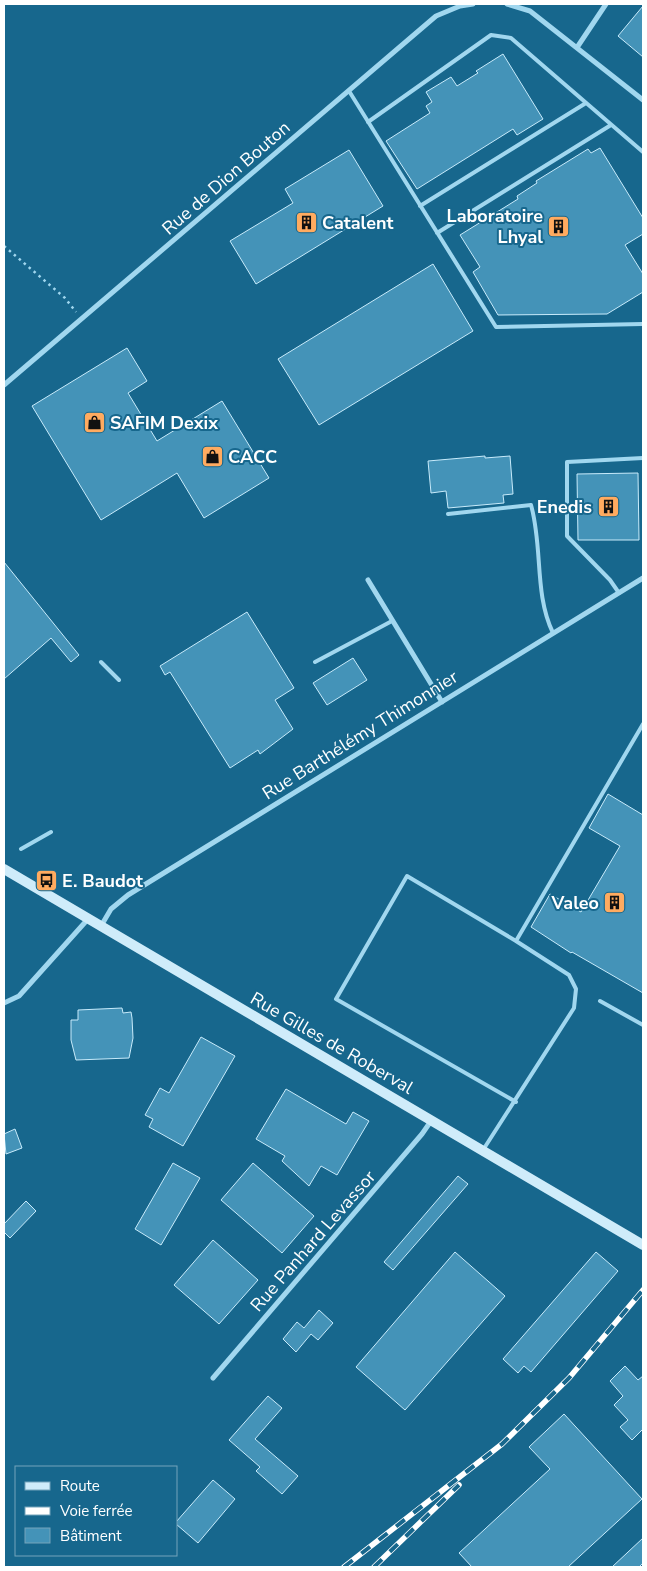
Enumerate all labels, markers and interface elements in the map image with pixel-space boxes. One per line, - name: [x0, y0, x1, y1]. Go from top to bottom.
- street label: Rue de Dion Bouton: [157, 116, 295, 240]
- place label: Laboratoire Lhyal: [447, 204, 543, 249]
- building icon: Catalent: [294, 211, 318, 235]
- place label: Catalent: [322, 211, 393, 235]
- building icon: Laboratoire Lhyal: [547, 214, 571, 238]
- shop icon: SAFIM Dexix: [82, 411, 106, 435]
- place label: SAFIM Dexix: [110, 411, 218, 435]
- shop icon: CACC: [200, 445, 224, 469]
- place label: CACC: [228, 445, 277, 469]
- place label: Enedis: [537, 495, 592, 519]
- building icon: Enedis: [596, 495, 620, 519]
- street label: Rue Barthélémy Thimonnier: [258, 665, 463, 805]
- bus stop icon: E. Baudot: [34, 869, 58, 893]
- place label: E. Baudot: [62, 869, 143, 893]
- place label: Valeo: [551, 891, 599, 915]
- building icon: Valeo: [603, 891, 627, 915]
- street label: Rue Gilles de Roberval: [246, 986, 418, 1100]
- street label: Rue Panhard Levassor: [245, 1165, 381, 1317]
- legend: [15, 1466, 178, 1556]
- text: Route: [60, 1476, 100, 1496]
- text: Voie ferrée: [59, 1501, 132, 1521]
- text: Bâtiment: [60, 1526, 122, 1546]

